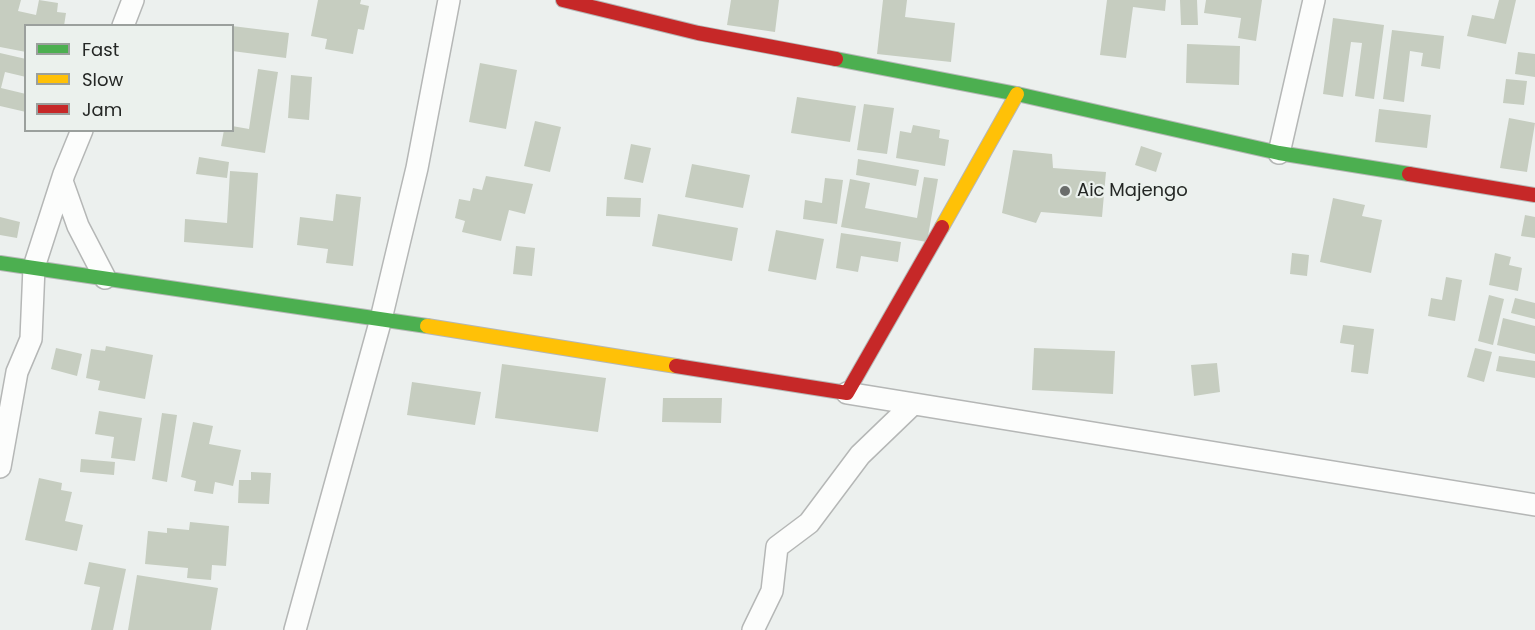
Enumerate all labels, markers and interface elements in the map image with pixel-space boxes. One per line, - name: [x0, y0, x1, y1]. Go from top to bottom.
- legend: [24, 24, 234, 132]
- text: Fast: [82, 37, 119, 62]
- text: Slow: [82, 67, 123, 92]
- text: Jam: [82, 97, 122, 122]
- place label: Aic Majengo: [1077, 180, 1188, 202]
- marker: Aic Majengo: [1058, 184, 1072, 198]

